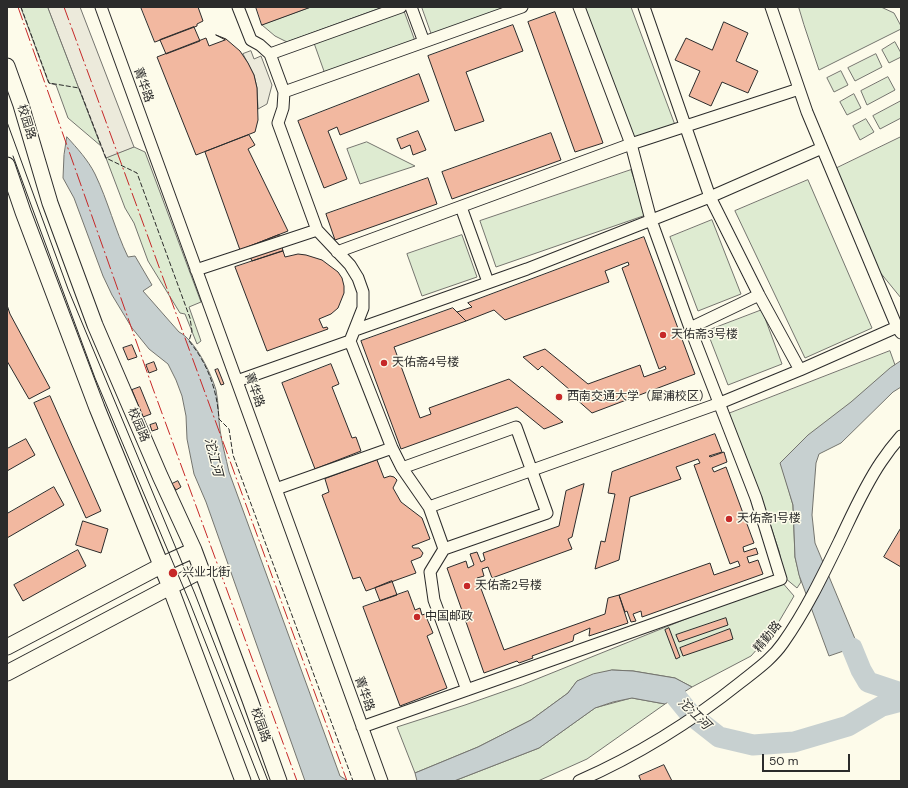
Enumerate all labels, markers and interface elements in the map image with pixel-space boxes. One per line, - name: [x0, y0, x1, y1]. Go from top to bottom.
- street label: 菁华路: [130, 66, 156, 104]
- street label: 校园路: [14, 103, 38, 141]
- place label: 天佑斋3号楼: [671, 328, 738, 342]
- marker: 天佑斋3号楼: [658, 330, 668, 340]
- place label: 天佑斋4号楼: [392, 356, 459, 370]
- marker: 天佑斋4号楼: [379, 358, 389, 368]
- street label: 菁华路: [241, 371, 267, 409]
- place label: 西南交通大学（犀浦校区）: [567, 390, 711, 404]
- marker: 西南交通大学（犀浦校区）: [554, 392, 564, 402]
- street label: 校园路: [124, 406, 152, 444]
- water label: 沱江河: [201, 436, 225, 478]
- place label: 天佑斋1号楼: [737, 512, 801, 526]
- marker: 天佑斋1号楼: [724, 514, 734, 524]
- place label: 兴业北街: [182, 566, 230, 580]
- marker: 兴业北街: [167, 567, 179, 579]
- place label: 天佑斋2号楼: [475, 579, 542, 593]
- marker: 天佑斋2号楼: [462, 581, 472, 591]
- place label: 中国邮政: [425, 610, 473, 624]
- marker: 中国邮政: [412, 612, 422, 622]
- street label: 精勤路: [751, 618, 785, 656]
- street label: 菁华路: [351, 675, 377, 713]
- water label: 沱江河: [675, 695, 713, 733]
- street label: 校园路: [247, 706, 273, 744]
- scale bar: [764, 746, 852, 772]
- text: 50 m: [769, 753, 798, 769]

